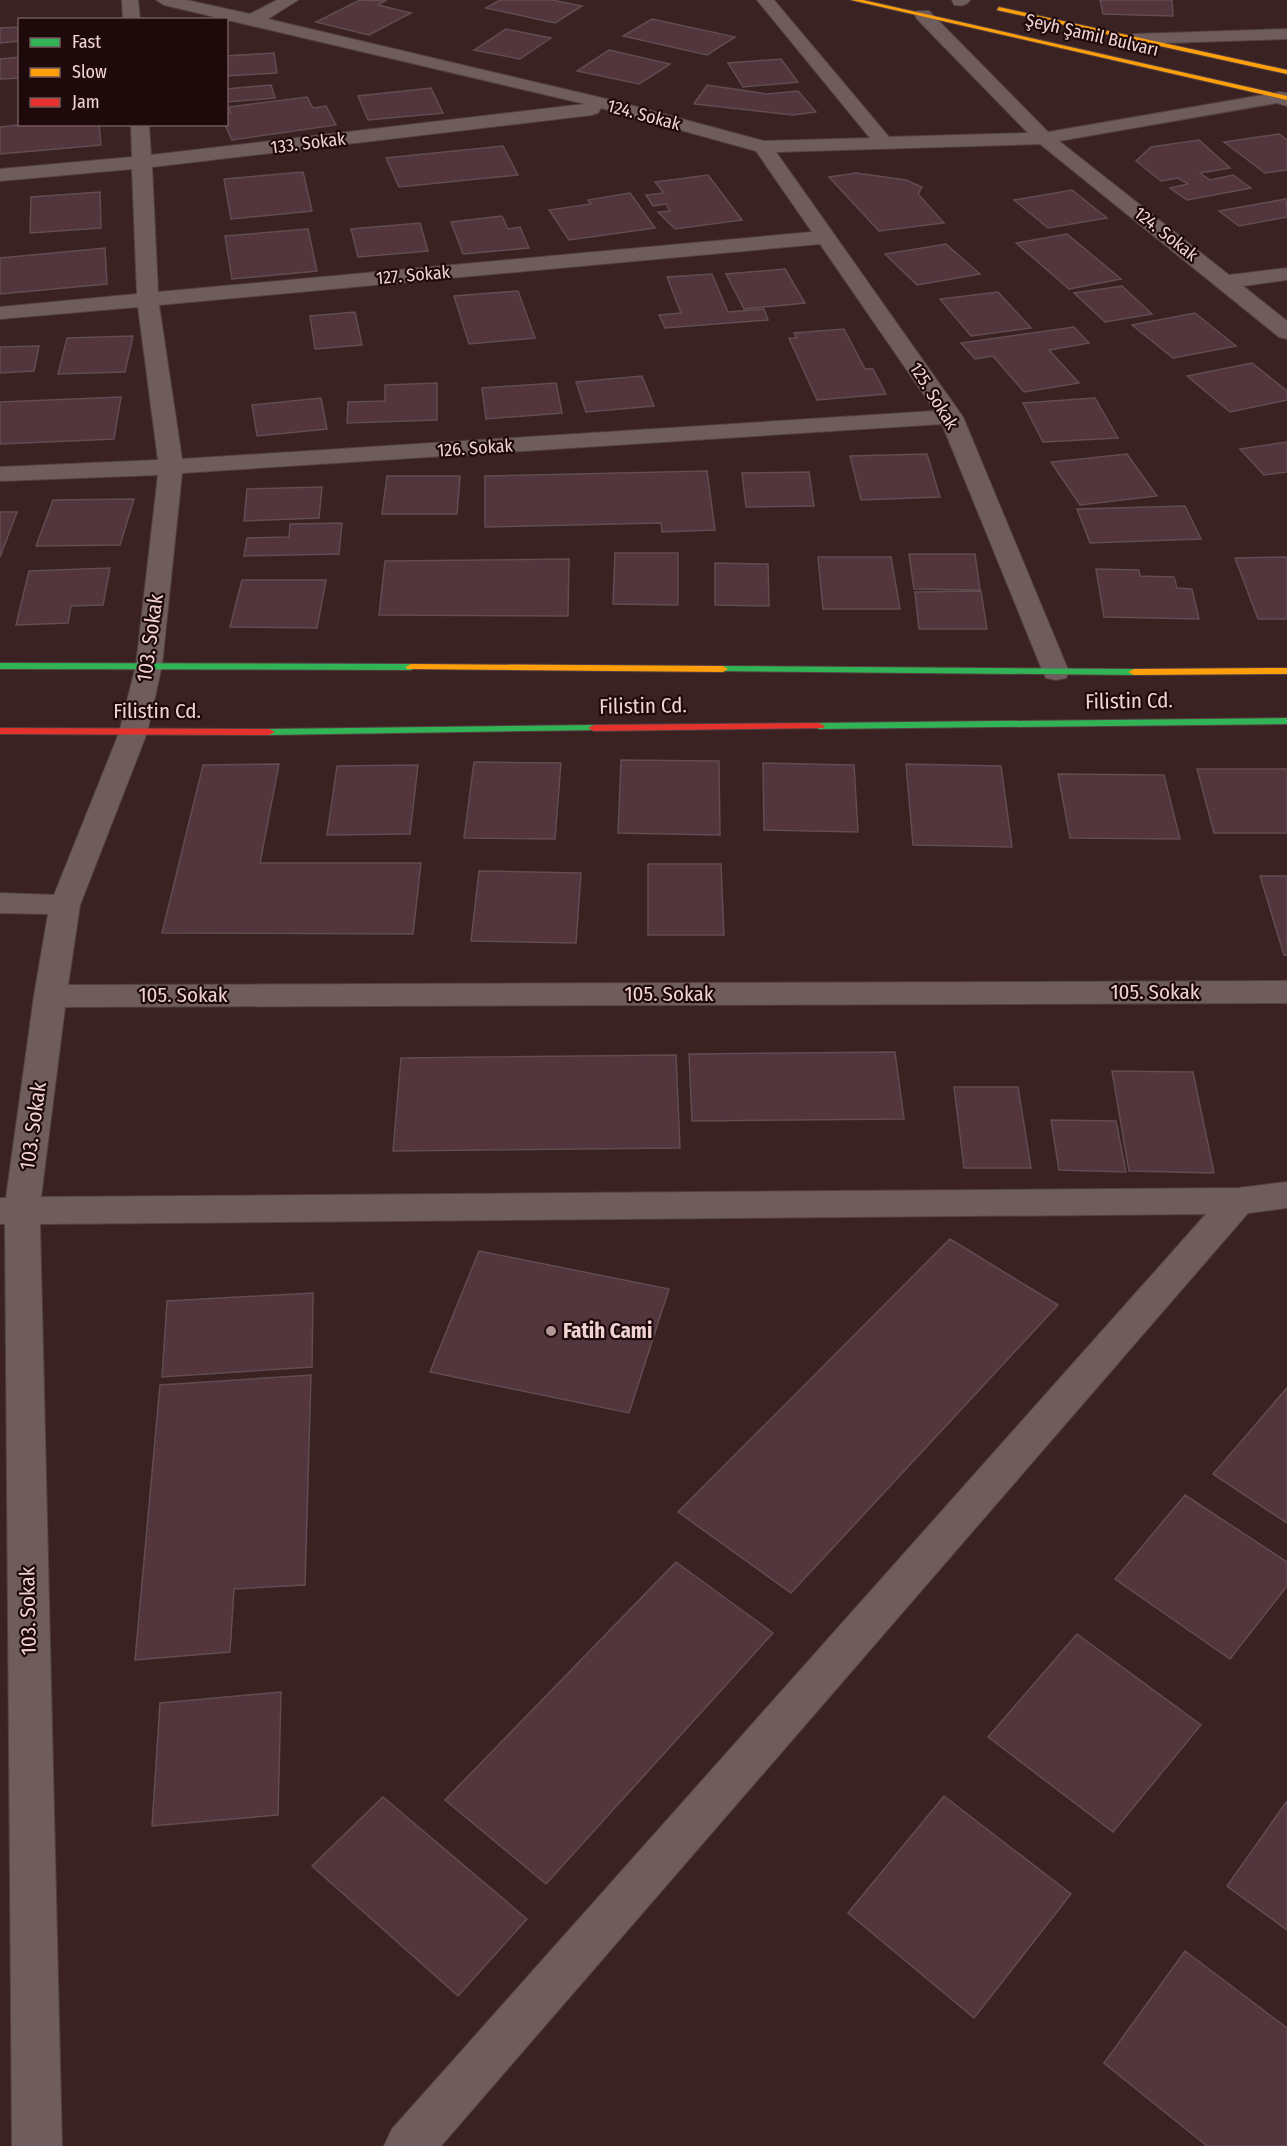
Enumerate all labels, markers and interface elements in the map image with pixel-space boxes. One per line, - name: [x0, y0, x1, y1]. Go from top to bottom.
- street label: Şeyh Şamil Bulvarı: [1023, 9, 1161, 61]
- legend: [18, 18, 228, 126]
- text: Fast: [72, 31, 101, 53]
- text: Slow: [72, 61, 107, 83]
- text: Jam: [72, 91, 100, 113]
- street label: 124. Sokak: [605, 95, 684, 135]
- street label: 133. Sokak: [269, 127, 347, 158]
- street label: 124. Sokak: [1130, 202, 1203, 266]
- street label: 127. Sokak: [375, 261, 451, 289]
- street label: 125. Sokak: [905, 358, 964, 434]
- street label: 126. Sokak: [436, 434, 514, 462]
- street label: 103. Sokak: [131, 592, 169, 684]
- street label: Filistin Cd.: [1085, 687, 1173, 715]
- street label: Filistin Cd.: [599, 692, 687, 720]
- street label: Filistin Cd.: [113, 698, 201, 724]
- street label: 105. Sokak: [1110, 979, 1200, 1005]
- street label: 105. Sokak: [624, 981, 714, 1007]
- street label: 105. Sokak: [138, 982, 228, 1008]
- street label: 103. Sokak: [14, 1080, 52, 1172]
- place label: Fatih Cami: [563, 1318, 652, 1344]
- marker: Fatih Cami: [544, 1324, 558, 1338]
- street label: 103. Sokak: [14, 1566, 42, 1656]

